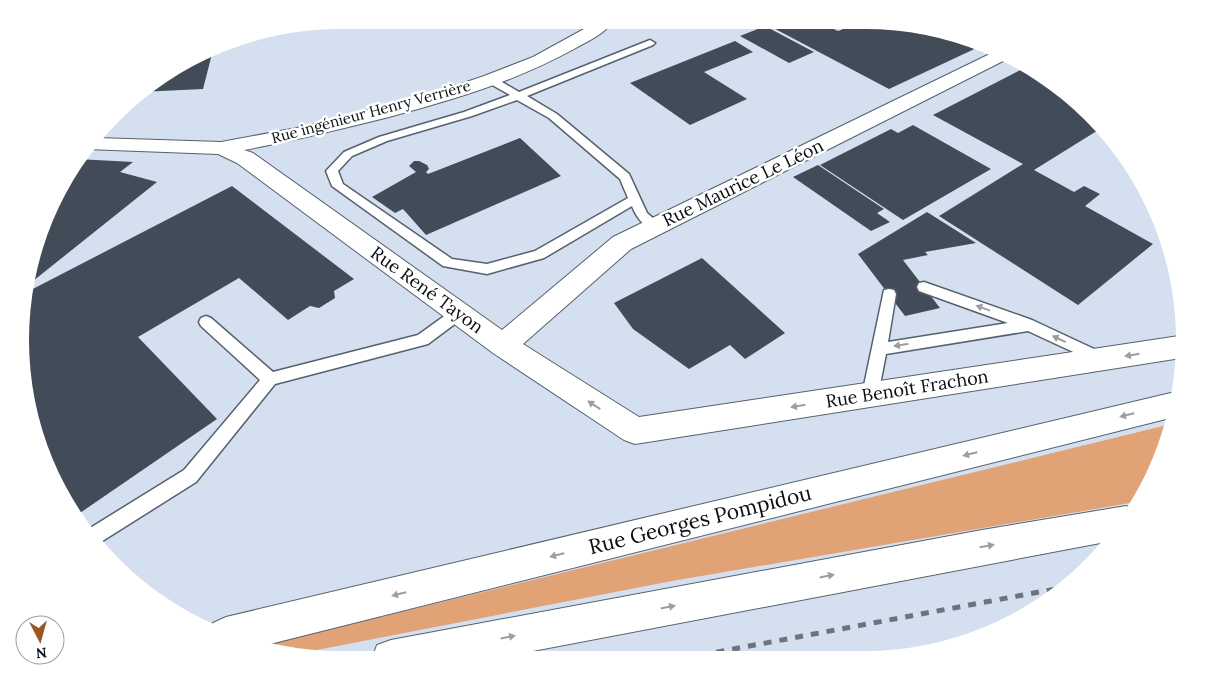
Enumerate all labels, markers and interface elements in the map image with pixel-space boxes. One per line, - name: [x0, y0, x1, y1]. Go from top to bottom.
- street label: Rue ingénieur Henry Verrière: [269, 76, 473, 147]
- street label: Rue Maurice Le Léon: [659, 134, 827, 232]
- street label: Rue René Tayon: [366, 241, 488, 338]
- one-way arrow: [975, 304, 990, 312]
- one-way arrow: [1052, 334, 1066, 342]
- one-way arrow: [893, 341, 909, 349]
- one-way arrow: [1123, 351, 1139, 359]
- street label: Rue Benoît Frachon: [824, 364, 990, 413]
- one-way arrow: [587, 400, 601, 409]
- one-way arrow: [790, 403, 806, 411]
- one-way arrow: [1120, 411, 1135, 419]
- one-way arrow: [962, 450, 977, 458]
- street label: Rue Georges Pompidou: [586, 479, 814, 560]
- one-way arrow: [979, 541, 995, 549]
- one-way arrow: [549, 551, 564, 559]
- one-way arrow: [820, 572, 836, 580]
- one-way arrow: [391, 590, 406, 598]
- one-way arrow: [660, 602, 676, 610]
- north arrow: [15, 615, 65, 665]
- one-way arrow: [500, 633, 516, 641]
- text: N: [35, 643, 48, 662]

